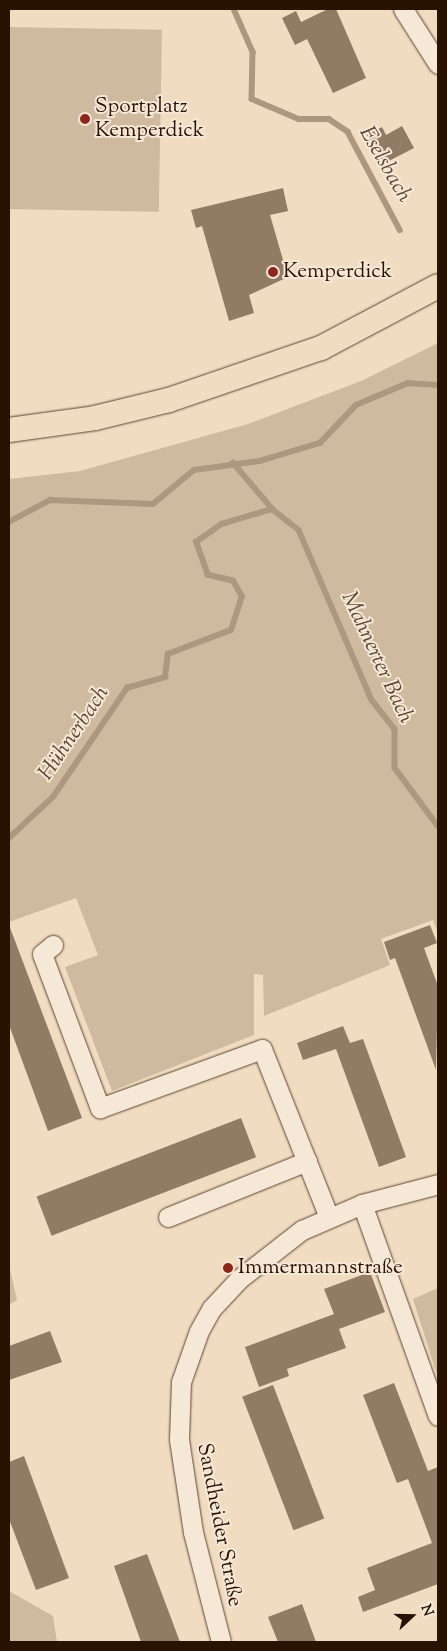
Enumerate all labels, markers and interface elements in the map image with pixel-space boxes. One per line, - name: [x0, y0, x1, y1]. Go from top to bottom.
- place label: Sportplatz Kemperdick: [95, 94, 204, 144]
- marker: Sportplatz Kemperdick: [79, 113, 91, 125]
- water label: Eselsbach: [352, 122, 416, 208]
- place label: Kemperdick: [283, 259, 392, 285]
- marker: Kemperdick: [267, 266, 279, 278]
- water label: Mahnerter Bach: [334, 588, 418, 728]
- water label: Hühnerbach: [34, 682, 116, 786]
- place label: Immermannstraße: [238, 1255, 403, 1281]
- marker: Immermannstraße: [222, 1262, 234, 1274]
- street label: Sandheider Straße: [191, 1441, 247, 1609]
- north arrow: [387, 1591, 437, 1641]
- text: N: [415, 1602, 437, 1619]

